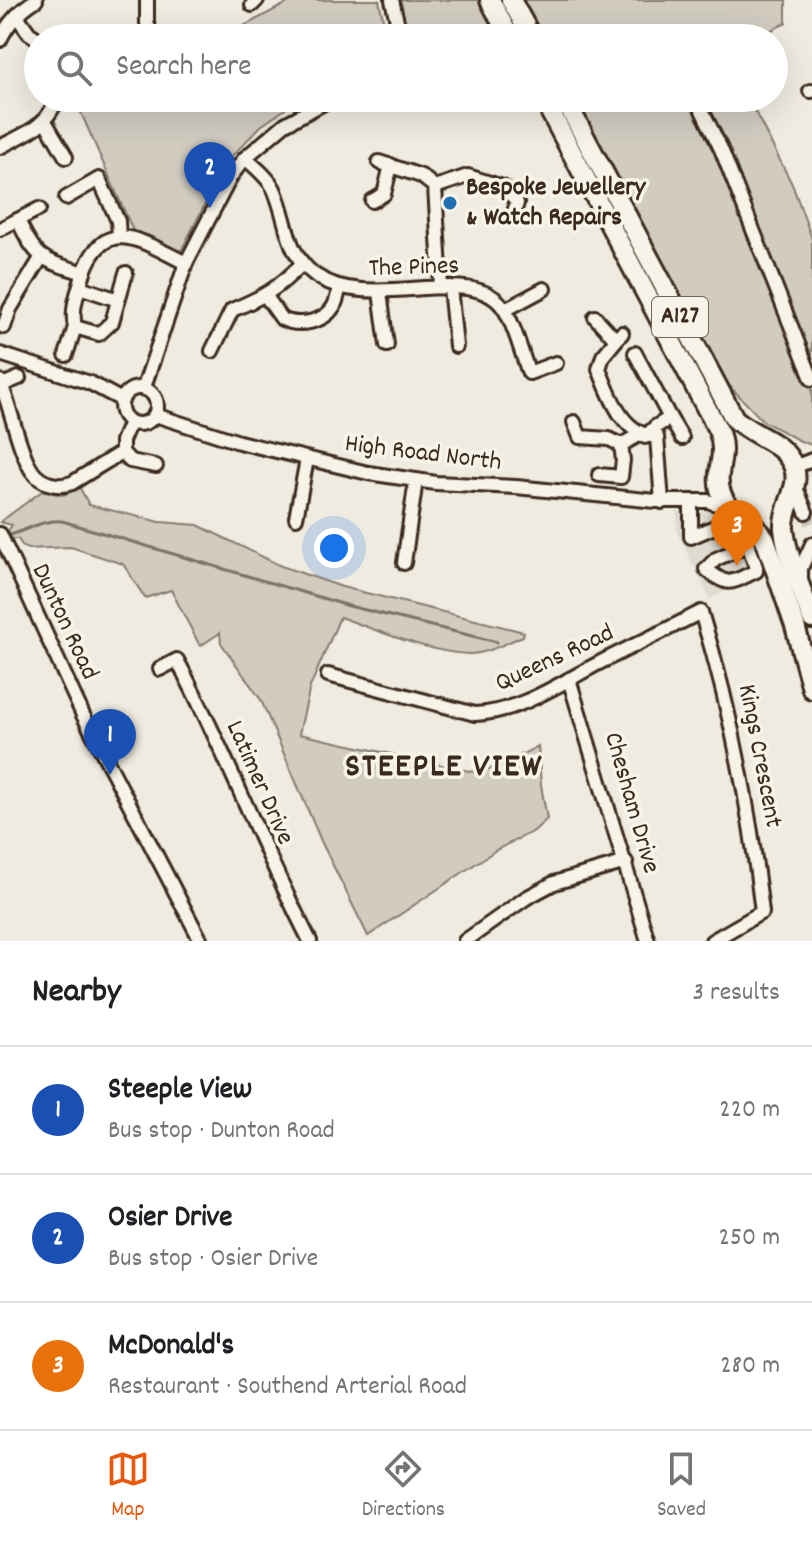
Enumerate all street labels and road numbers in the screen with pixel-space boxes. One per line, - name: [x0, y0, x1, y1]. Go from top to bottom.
- street label: The Pines: [368, 248, 460, 288]
- road number: A127: [652, 297, 708, 337]
- street label: High Road North: [343, 426, 503, 482]
- street label: Dunton Road: [21, 558, 107, 686]
- street label: Queens Road: [490, 615, 620, 703]
- street label: Kings Crescent: [727, 681, 791, 831]
- street label: Latimer Drive: [215, 715, 303, 851]
- street label: Chesham Drive: [593, 728, 669, 878]

